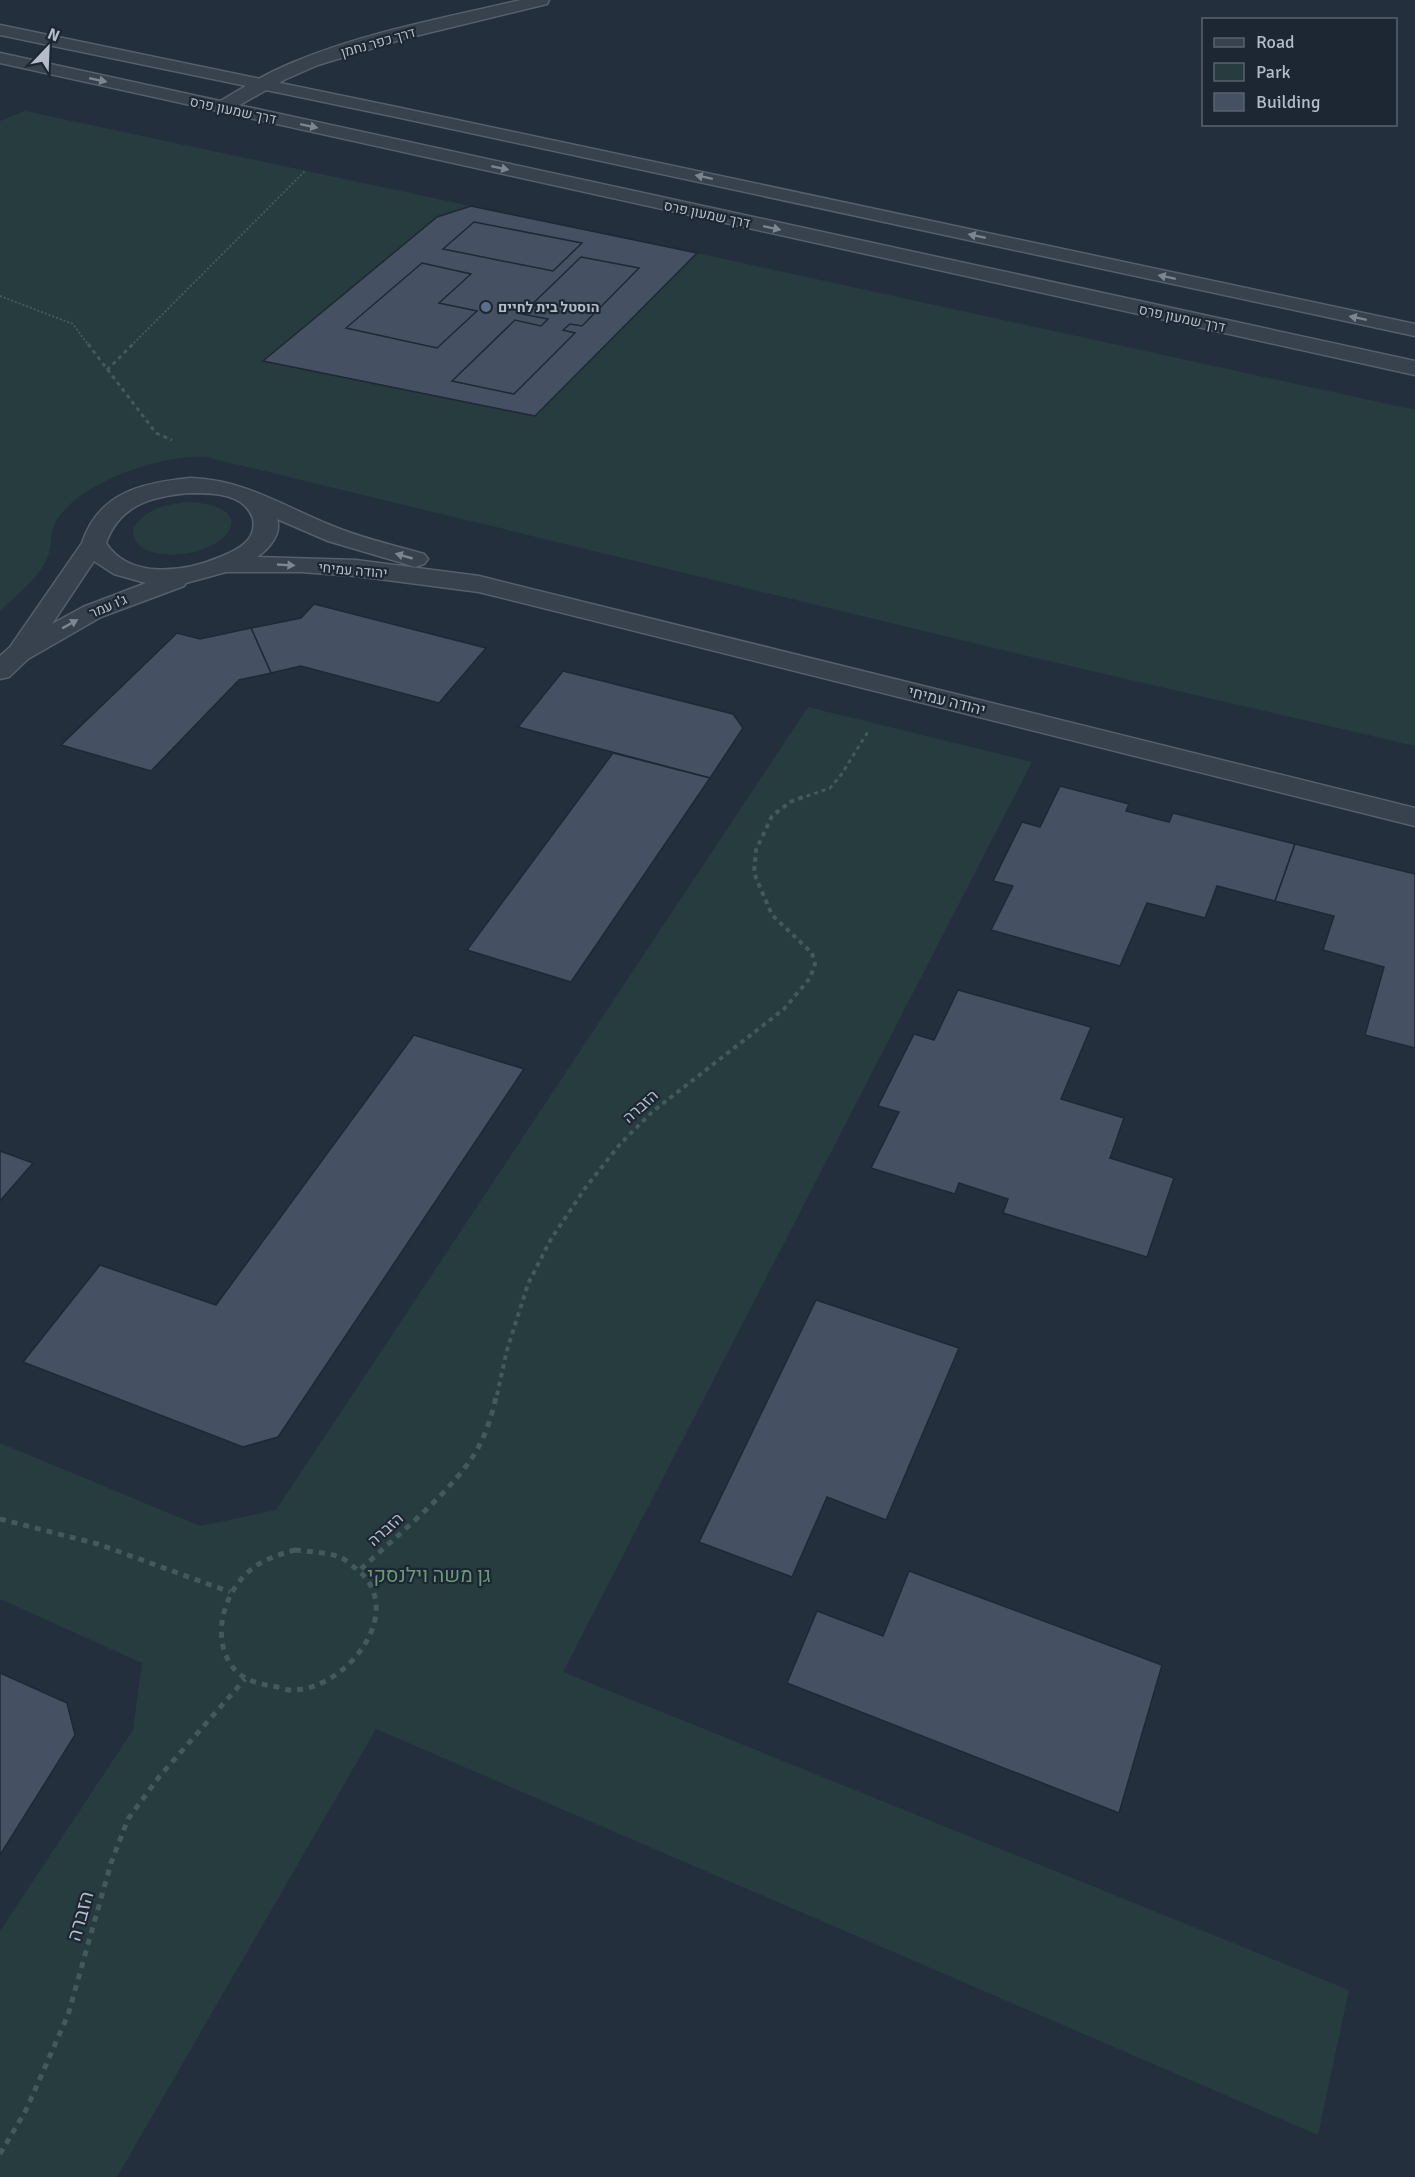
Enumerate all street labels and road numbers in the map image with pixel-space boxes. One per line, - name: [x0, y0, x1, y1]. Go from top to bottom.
- street label: דרך כפר נחמן: [339, 24, 417, 61]
- street label: דרך שמעון פרס: [188, 93, 278, 128]
- street label: דרך שמעון פרס: [662, 197, 752, 232]
- street label: דרך שמעון פרס: [1137, 301, 1227, 336]
- street label: יהודה עמיחי: [318, 559, 388, 582]
- street label: ג'ו עמר: [87, 591, 130, 622]
- street label: יהודה עמיחי: [906, 682, 988, 720]
- street label: הזברה: [619, 1086, 663, 1128]
- street label: הזברה: [364, 1509, 408, 1551]
- street label: הזברה: [61, 1888, 100, 1944]

